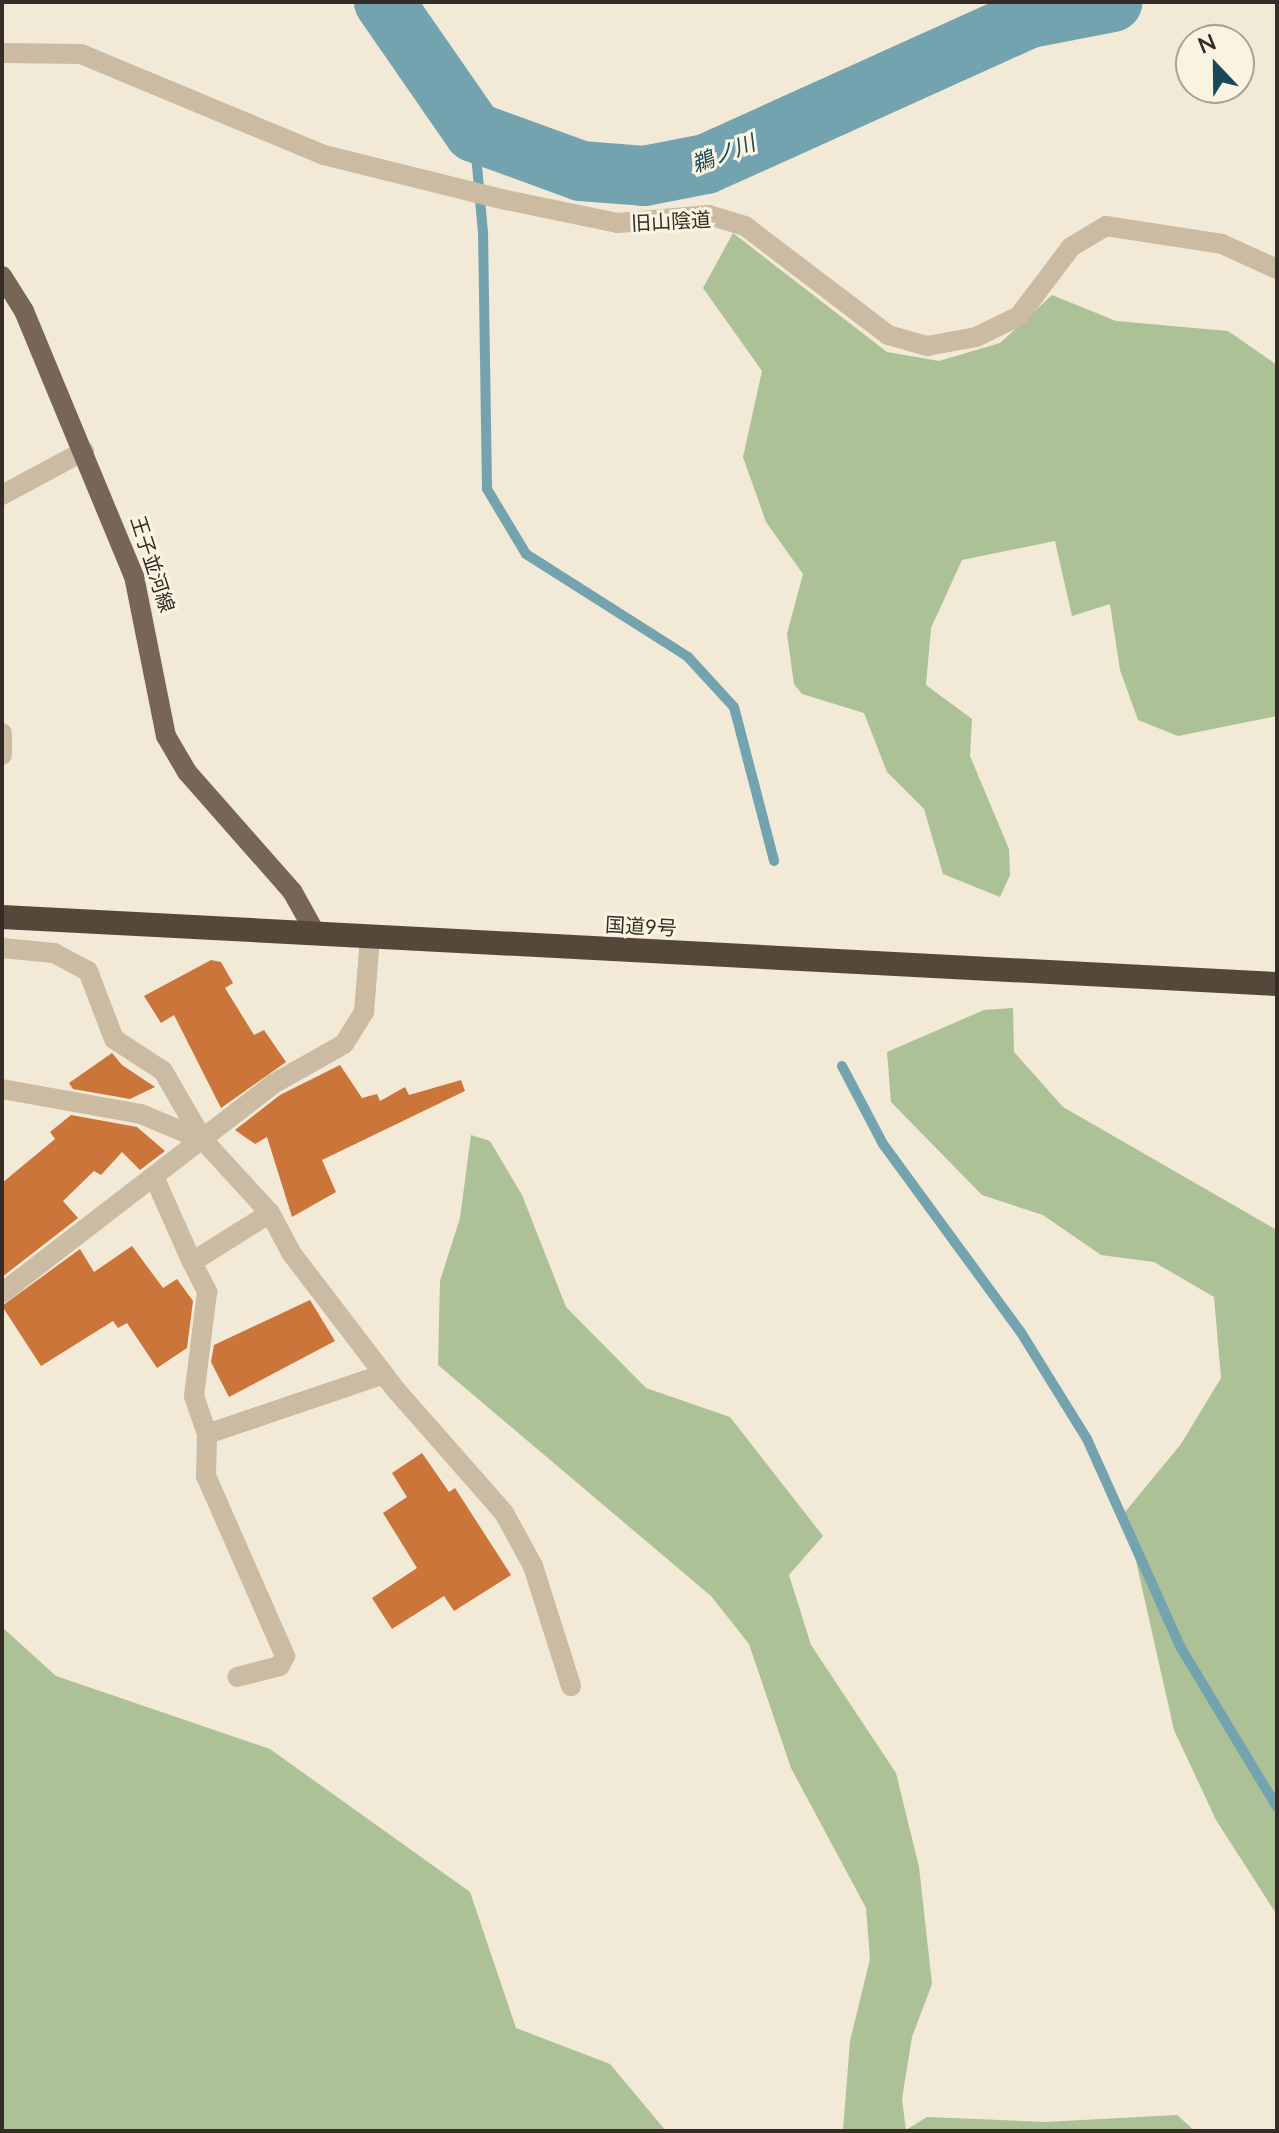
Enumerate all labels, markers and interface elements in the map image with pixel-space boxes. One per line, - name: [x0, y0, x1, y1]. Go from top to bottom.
- north arrow: [1175, 24, 1255, 104]
- text: N: [1194, 27, 1219, 59]
- water label: 鵜ノ川: [687, 129, 759, 177]
- street label: 旧山陰道: [630, 207, 712, 235]
- street label: 王子並河線: [126, 513, 180, 615]
- street label: 国道9号: [605, 912, 677, 940]

